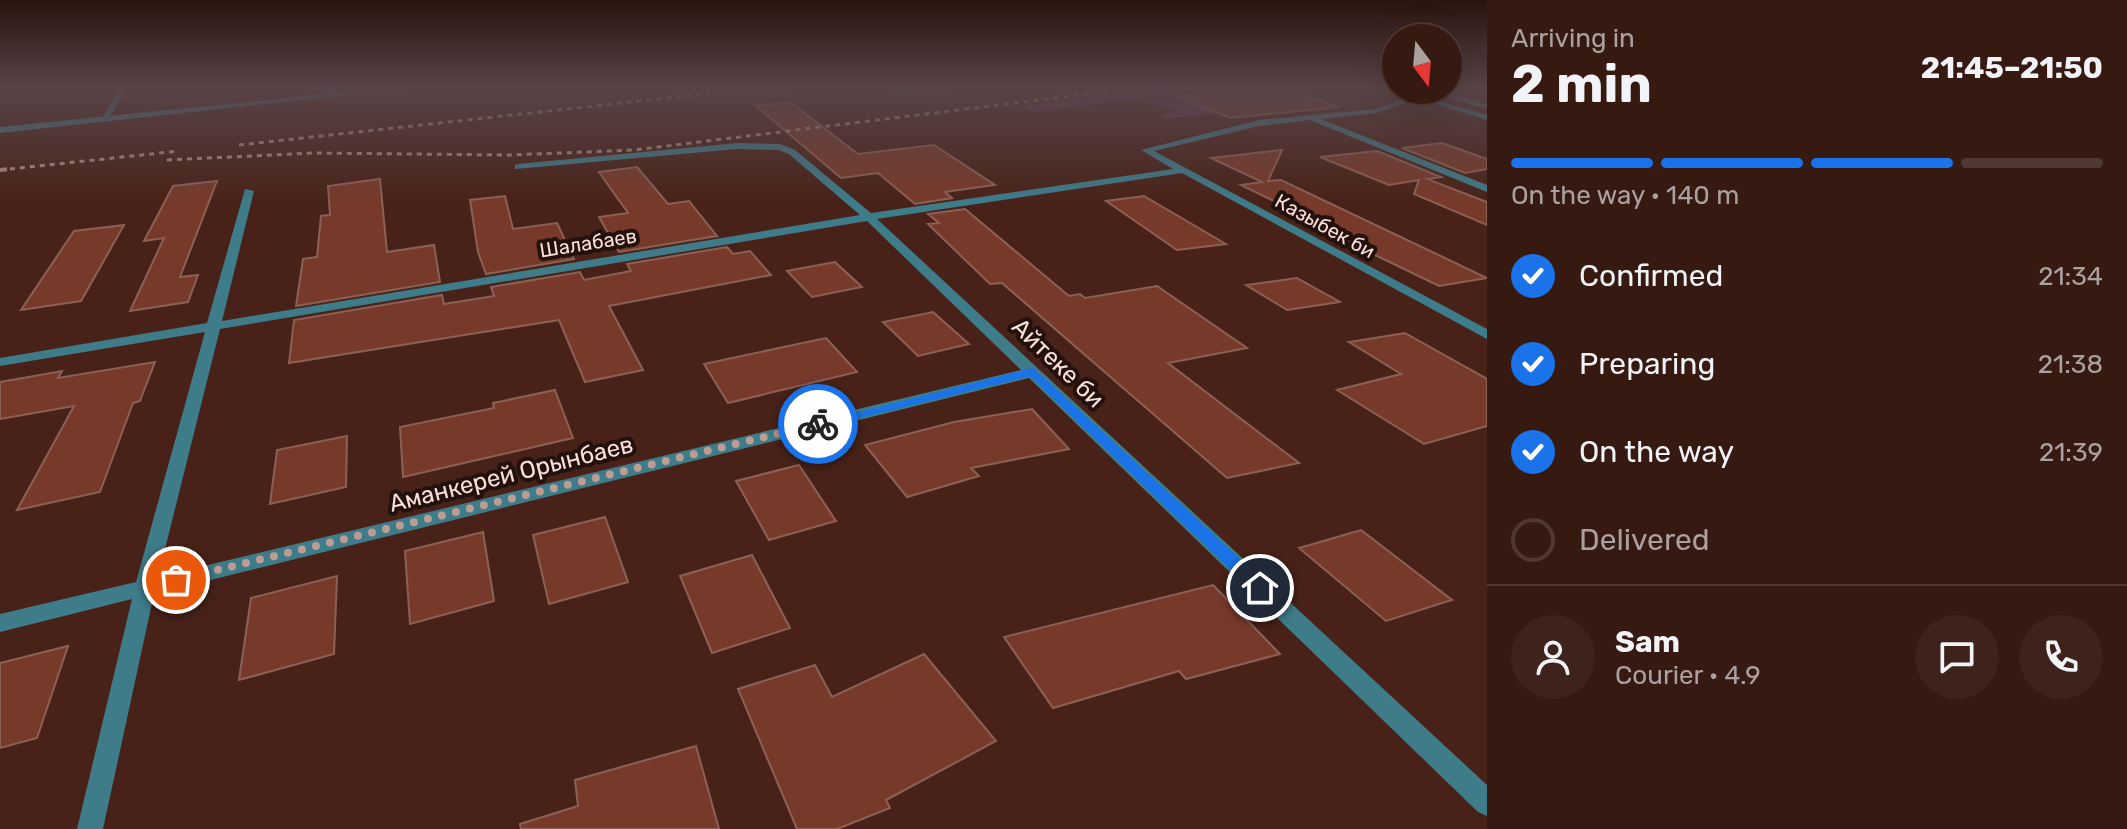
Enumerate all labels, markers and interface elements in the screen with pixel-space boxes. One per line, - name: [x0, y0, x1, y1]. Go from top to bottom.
- text: Arriving in: [1511, 23, 1635, 54]
- north arrow: [1382, 24, 1462, 104]
- map controls: [1382, 24, 1462, 104]
- text: 21:45–21:50: [1921, 50, 2103, 86]
- text: 2 min: [1511, 53, 1652, 115]
- text: On the way · 140 m: [1511, 180, 1739, 211]
- street label: Казыбек би: [1271, 189, 1379, 263]
- street label: Шалабаев: [538, 223, 638, 263]
- icon: check: [1511, 254, 1555, 298]
- text: Confirmed: [1579, 258, 1723, 294]
- text: 21:34: [2038, 261, 2103, 292]
- street label: Айтеке би: [1006, 312, 1110, 414]
- icon: check: [1511, 342, 1555, 386]
- text: Preparing: [1579, 346, 1715, 382]
- text: 21:38: [2038, 349, 2103, 380]
- courier: [778, 384, 858, 464]
- icon: bike: [796, 402, 840, 446]
- street label: Аманкерей Орынбаев: [386, 430, 636, 518]
- icon: check: [1511, 430, 1555, 474]
- text: On the way: [1579, 434, 1734, 470]
- text: 21:39: [2039, 437, 2103, 468]
- text: Delivered: [1579, 522, 1710, 558]
- pin: [142, 546, 210, 614]
- pin: [1226, 554, 1294, 622]
- icon: bag: [154, 558, 198, 602]
- icon: home: [1238, 566, 1282, 610]
- button: person: [1511, 615, 1595, 699]
- button: chat: [1915, 615, 1999, 699]
- button: phone: [2019, 615, 2103, 699]
- text: Sam: [1615, 624, 1680, 660]
- text: Courier · 4.9: [1615, 660, 1761, 691]

